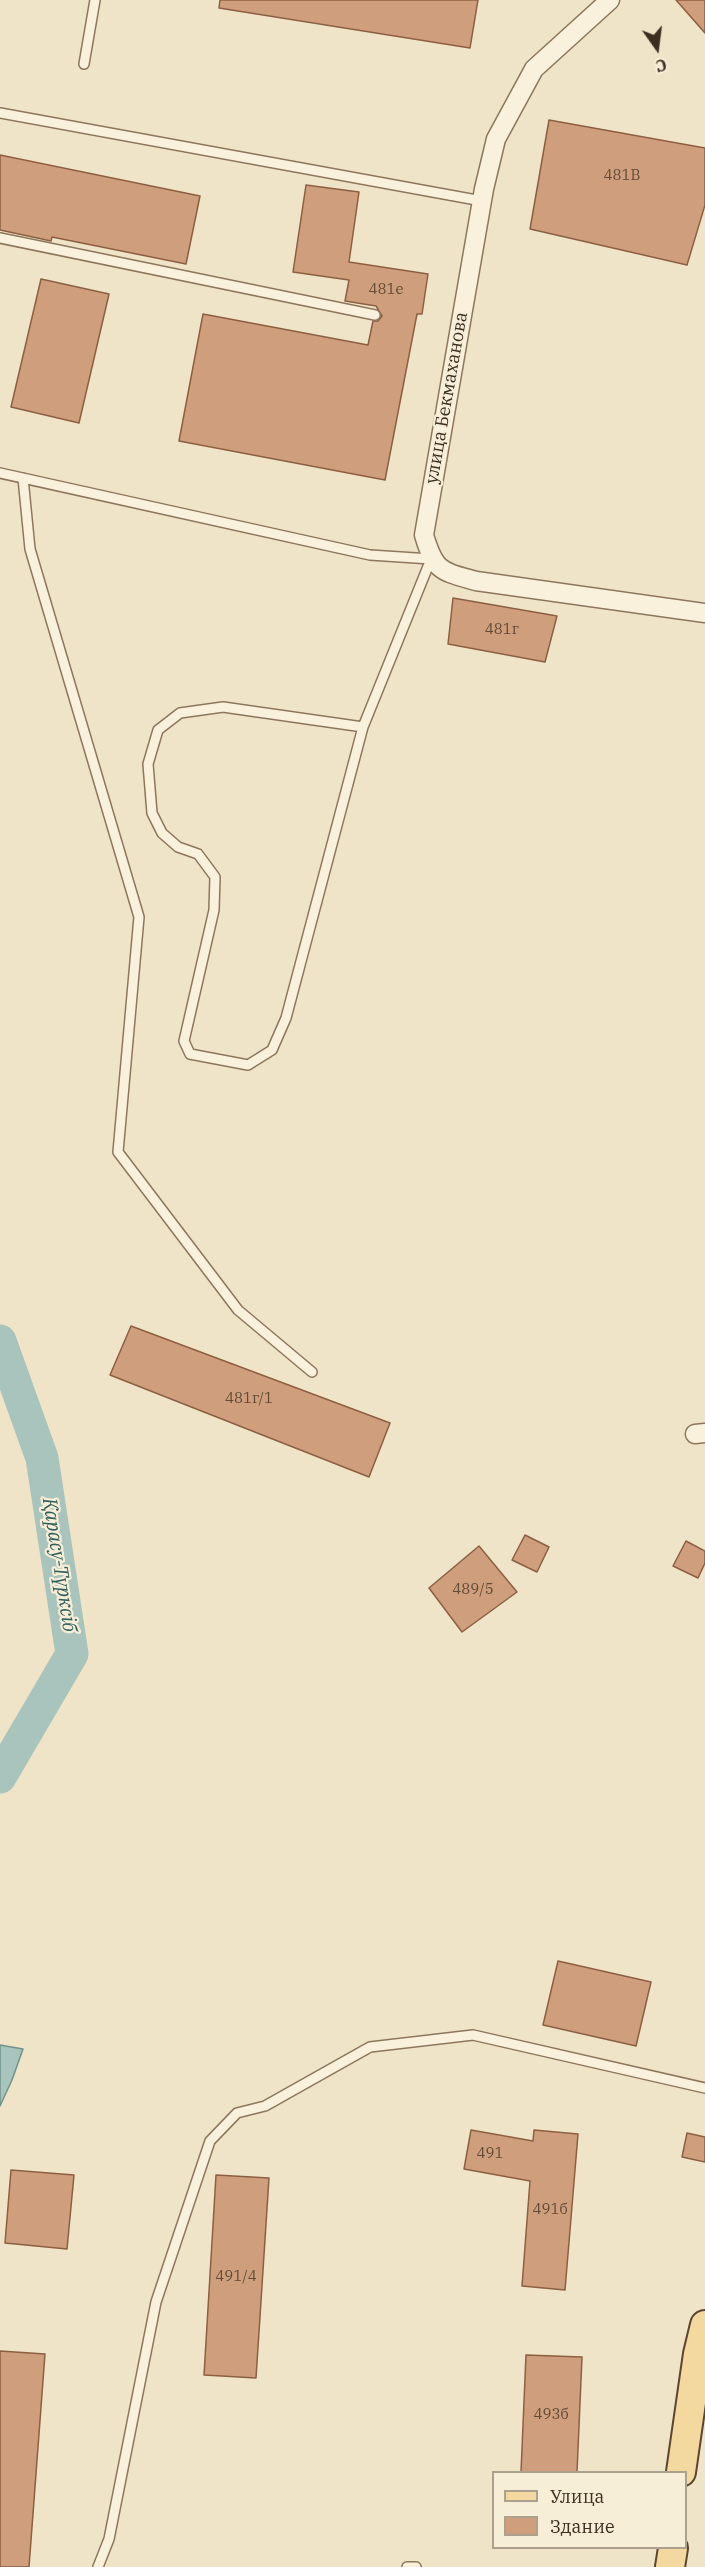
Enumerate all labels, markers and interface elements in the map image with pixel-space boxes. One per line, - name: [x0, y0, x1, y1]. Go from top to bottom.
- north arrow: [627, 18, 687, 78]
- text: С: [654, 54, 669, 76]
- house number: 481В: [603, 167, 641, 185]
- house number: 481е: [368, 281, 404, 299]
- street label: улица Бекмаханова: [421, 310, 473, 486]
- house number: 481г: [485, 621, 519, 639]
- house number: 481г/1: [225, 1390, 273, 1408]
- water label: Қарасу-Түрксіб: [37, 1496, 81, 1634]
- house number: 489/5: [452, 1581, 494, 1599]
- house number: 491: [477, 2145, 503, 2163]
- house number: 491б: [532, 2201, 568, 2219]
- house number: 491/4: [215, 2268, 257, 2286]
- house number: 493б: [533, 2406, 569, 2424]
- legend: [492, 2471, 687, 2549]
- text: Улица: [550, 2485, 604, 2508]
- text: Здание: [550, 2515, 615, 2538]

